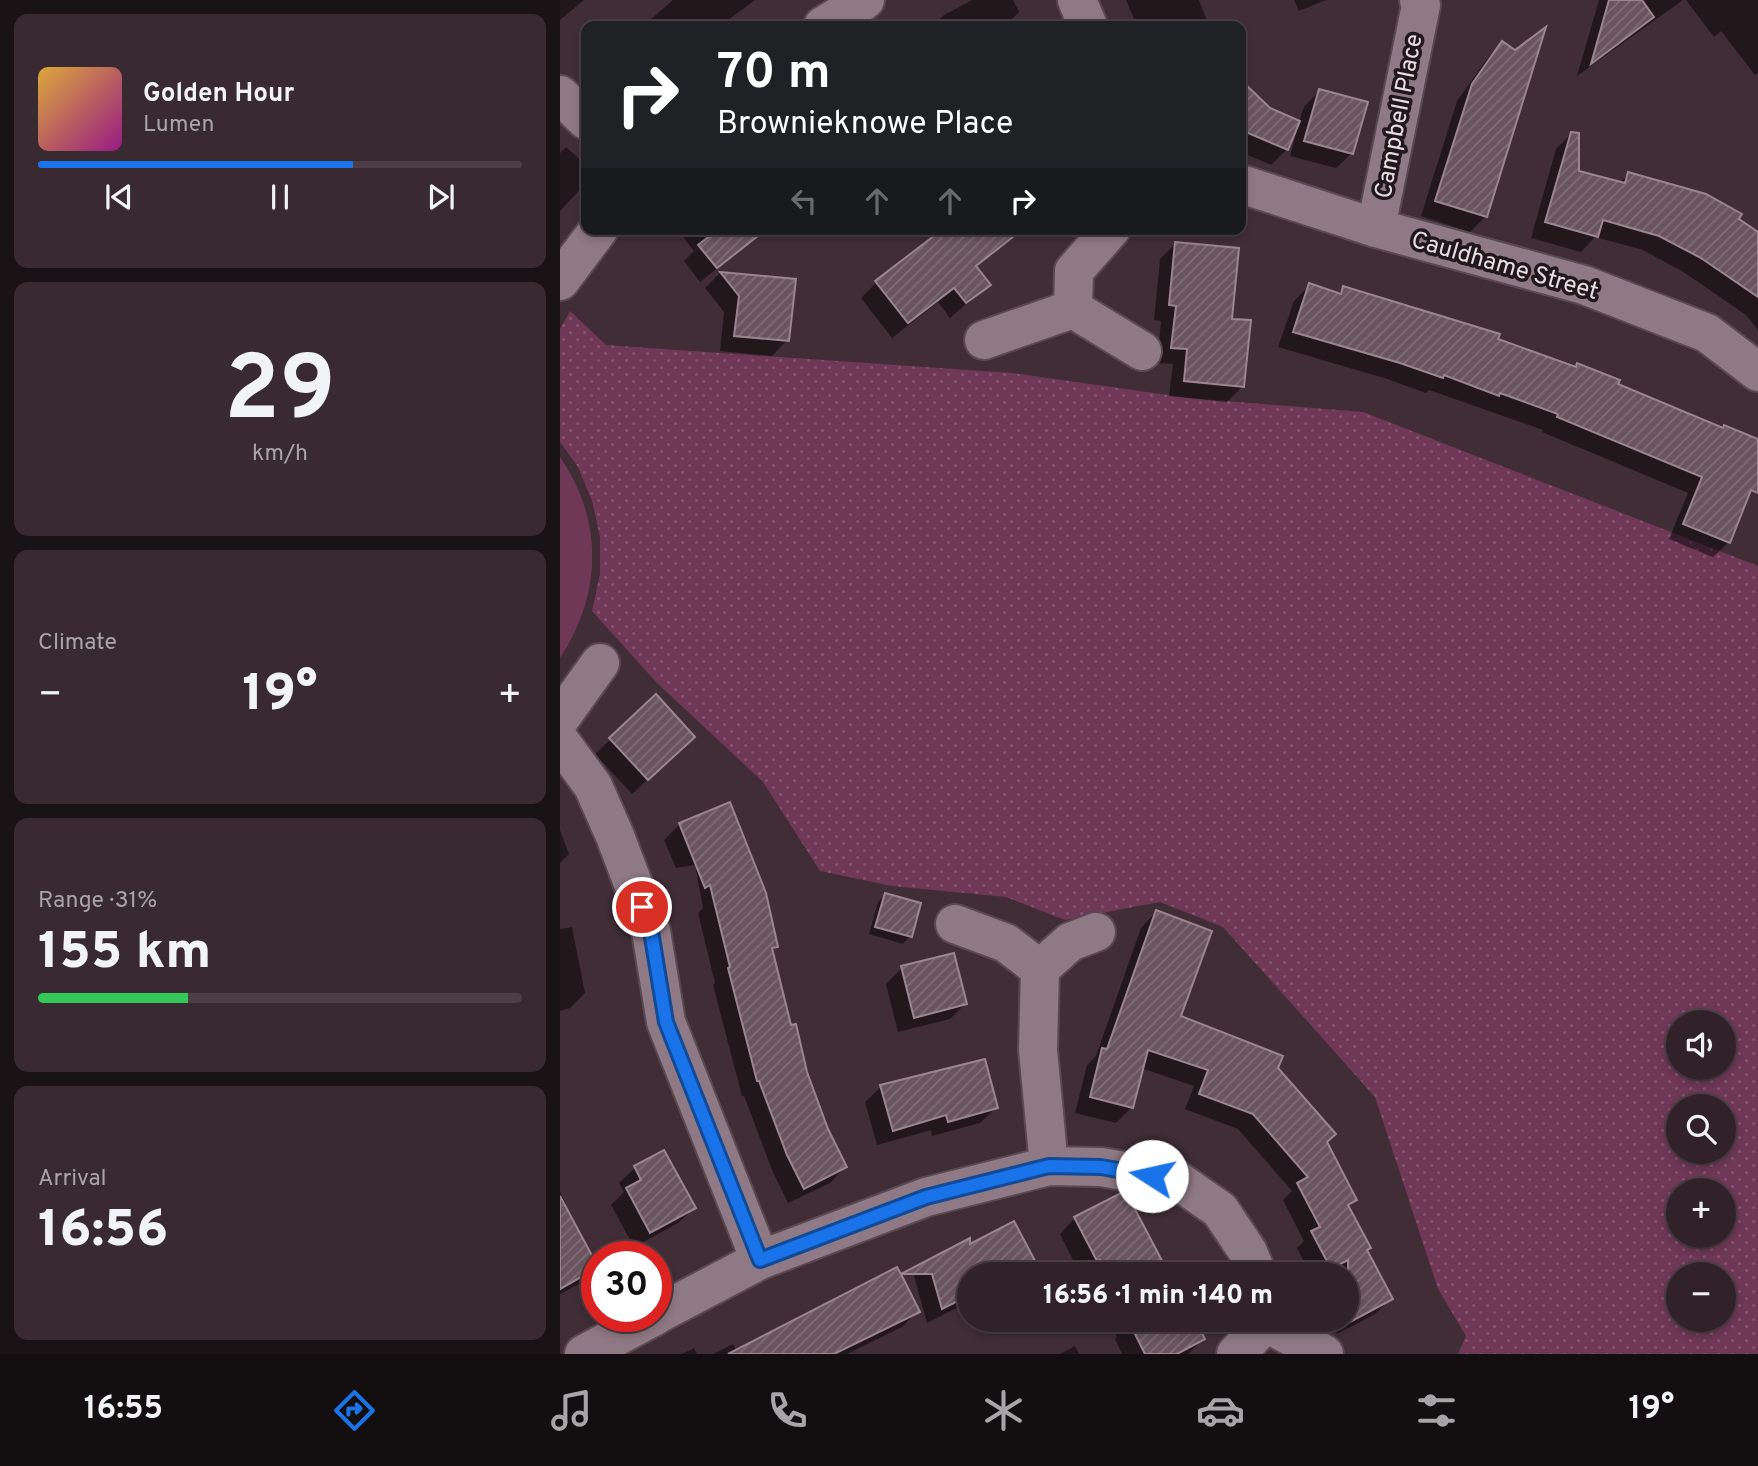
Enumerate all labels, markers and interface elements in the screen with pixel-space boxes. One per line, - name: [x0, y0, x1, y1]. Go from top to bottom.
- street label: Campbell Place: [1369, 31, 1431, 201]
- text: 70 m: [717, 44, 831, 106]
- icon: right: [602, 49, 693, 140]
- text: Golden Hour: [143, 78, 294, 111]
- text: Brownieknowe Place: [717, 105, 1013, 145]
- text: Lumen: [143, 111, 214, 140]
- icon: previous: [100, 178, 138, 216]
- icon: pause: [261, 178, 299, 216]
- icon: next: [422, 178, 460, 216]
- icon: left: [785, 182, 823, 220]
- icon: ahead: [858, 182, 896, 220]
- icon: ahead: [931, 182, 969, 220]
- icon: right: [1004, 182, 1042, 220]
- street label: Cauldhame Street: [1407, 226, 1602, 308]
- text: 29: [224, 337, 336, 452]
- text: km/h: [252, 440, 308, 469]
- text: Climate: [38, 629, 117, 658]
- text: 19°: [242, 663, 318, 729]
- text: −: [38, 672, 63, 721]
- text: +: [497, 672, 522, 721]
- pin: [612, 877, 672, 937]
- text: Range · 31%: [38, 887, 157, 916]
- icon: arrive: [623, 888, 661, 926]
- text: 155 km: [38, 921, 211, 987]
- map controls: [1666, 1010, 1736, 1332]
- button: sound: [1666, 1010, 1736, 1080]
- button: search: [1666, 1094, 1736, 1164]
- position arrow: [1115, 1139, 1189, 1213]
- text: Arrival: [38, 1165, 107, 1194]
- button: +: [1666, 1178, 1736, 1248]
- text: 16:56: [38, 1199, 168, 1265]
- speed limit sign: 30: [581, 1241, 672, 1332]
- button: −: [1666, 1262, 1736, 1332]
- text: 16:56 · 1 min · 140 m: [1043, 1280, 1273, 1313]
- icon: directions: [330, 1386, 379, 1435]
- icon: music: [547, 1386, 596, 1435]
- icon: phone: [763, 1386, 812, 1435]
- icon: climate: [979, 1386, 1028, 1435]
- icon: car: [1196, 1386, 1245, 1435]
- icon: filters: [1412, 1386, 1461, 1435]
- text: 16:55: [84, 1390, 163, 1430]
- text: 19°: [1628, 1390, 1674, 1430]

